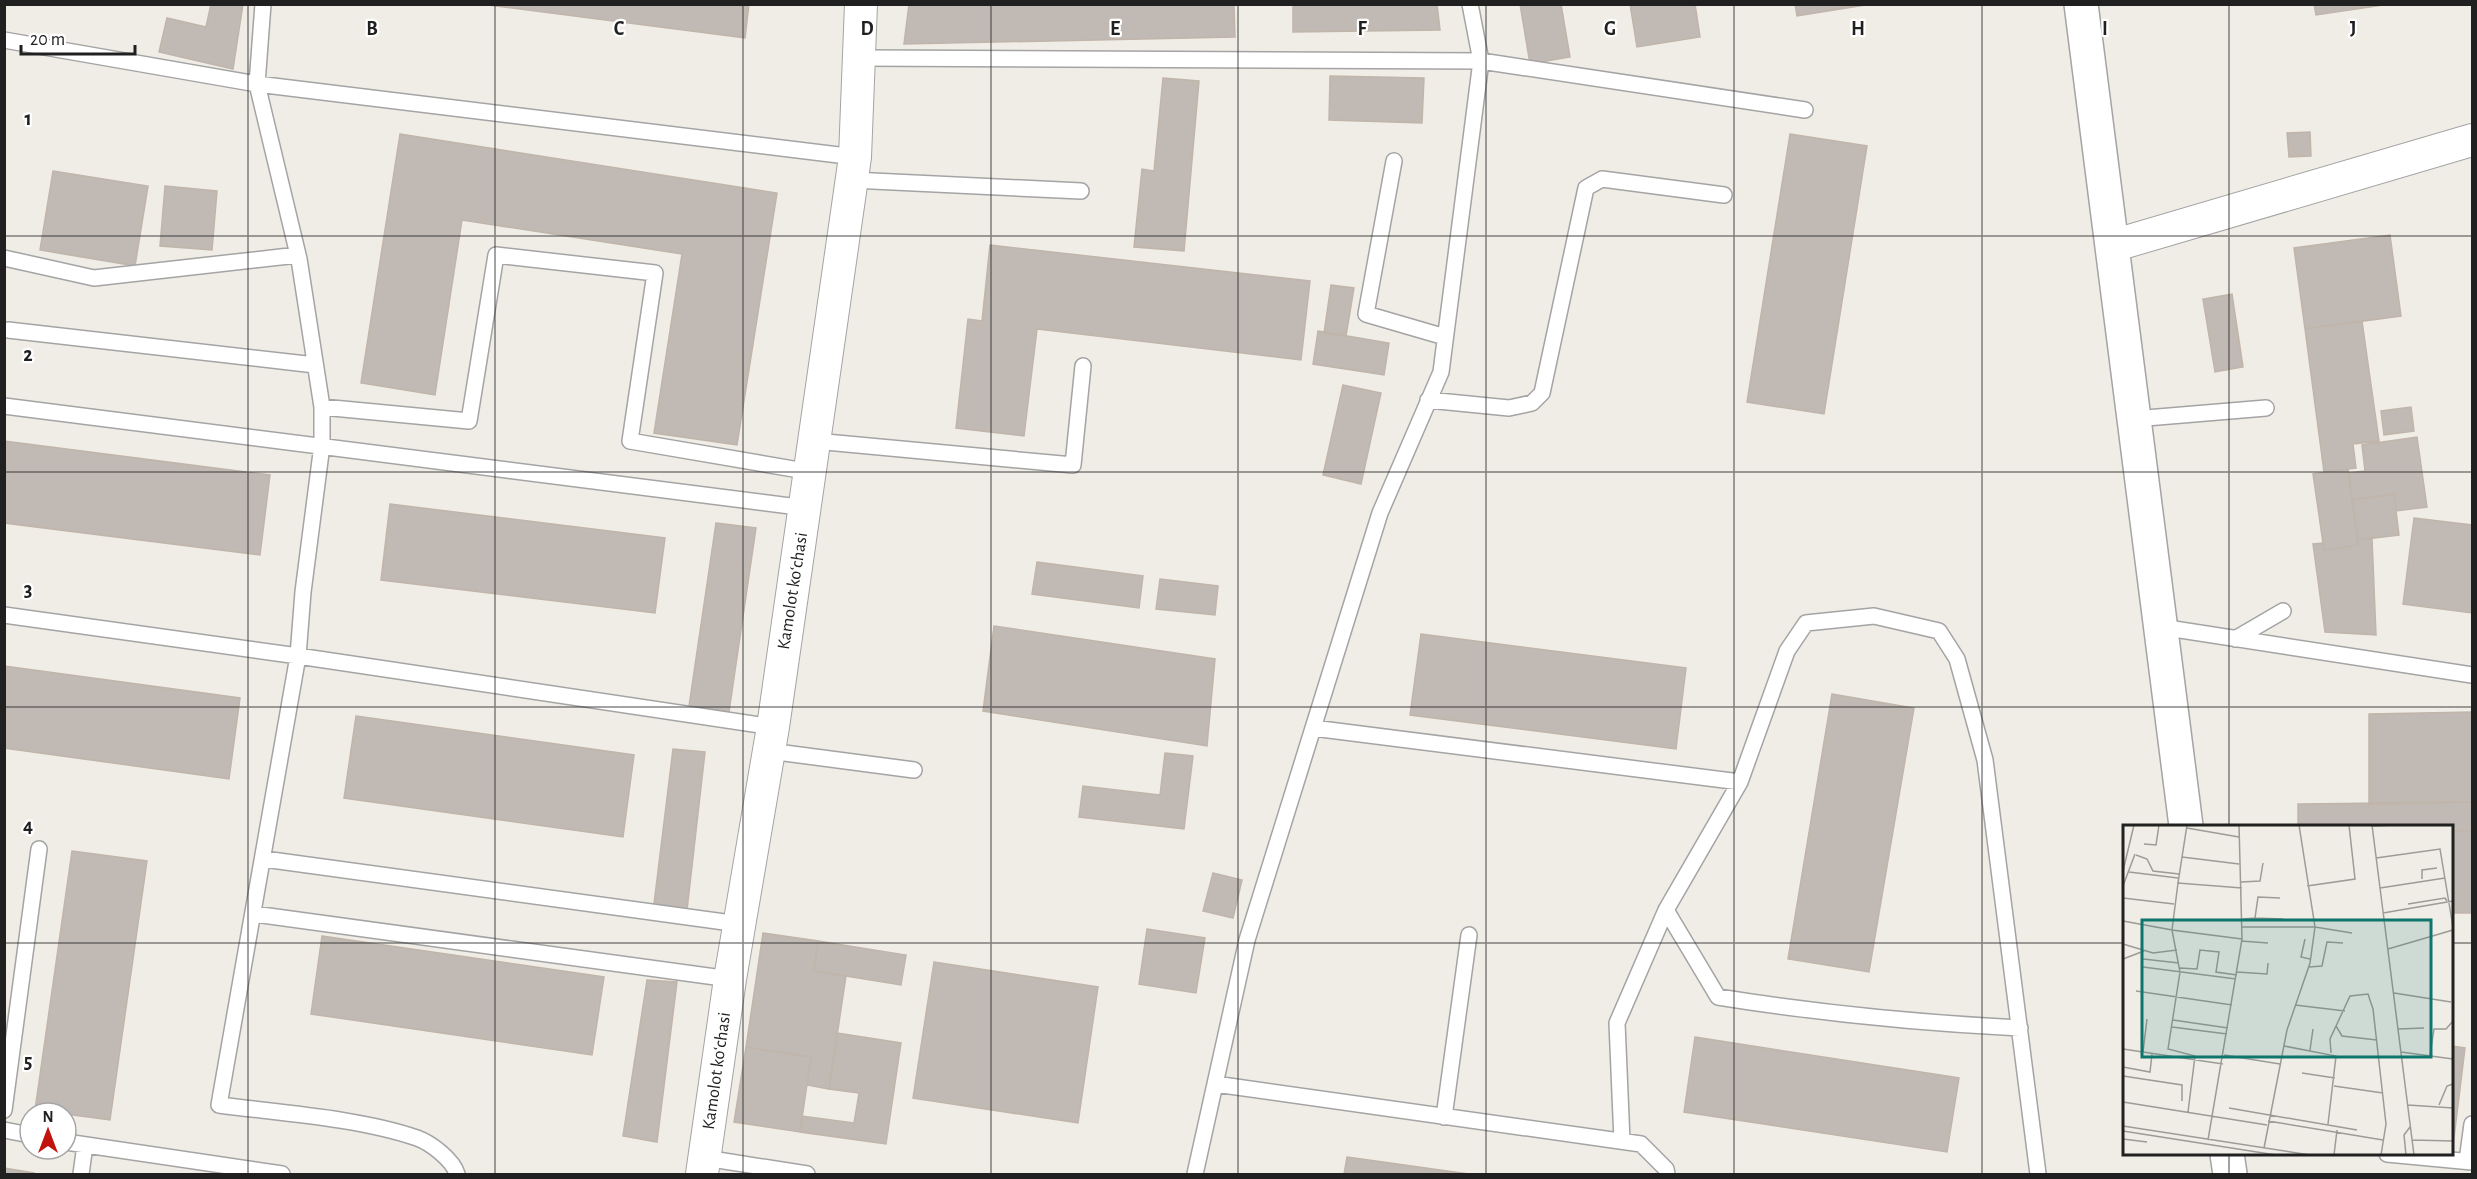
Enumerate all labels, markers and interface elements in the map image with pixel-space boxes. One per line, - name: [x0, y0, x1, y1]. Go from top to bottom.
- scale bar: [21, 18, 135, 56]
- text: B: [366, 19, 378, 39]
- text: C: [614, 19, 625, 39]
- text: D: [860, 19, 874, 39]
- text: E: [1110, 19, 1120, 39]
- text: F: [1357, 19, 1367, 39]
- text: G: [1604, 19, 1616, 39]
- text: H: [1851, 19, 1865, 39]
- text: I: [2102, 19, 2108, 39]
- text: J: [2350, 19, 2356, 39]
- text: 20 m: [30, 31, 65, 49]
- text: 1: [24, 109, 32, 129]
- text: 2: [23, 345, 33, 365]
- street label: Kamolot koʻchasi: [775, 531, 811, 651]
- text: 3: [24, 580, 32, 600]
- text: 4: [23, 816, 33, 836]
- inset map: [2123, 825, 2453, 1155]
- street label: Kamolot koʻchasi: [700, 1011, 734, 1131]
- text: 5: [24, 1052, 32, 1072]
- north arrow: [18, 1101, 78, 1161]
- text: N: [42, 1109, 54, 1125]

